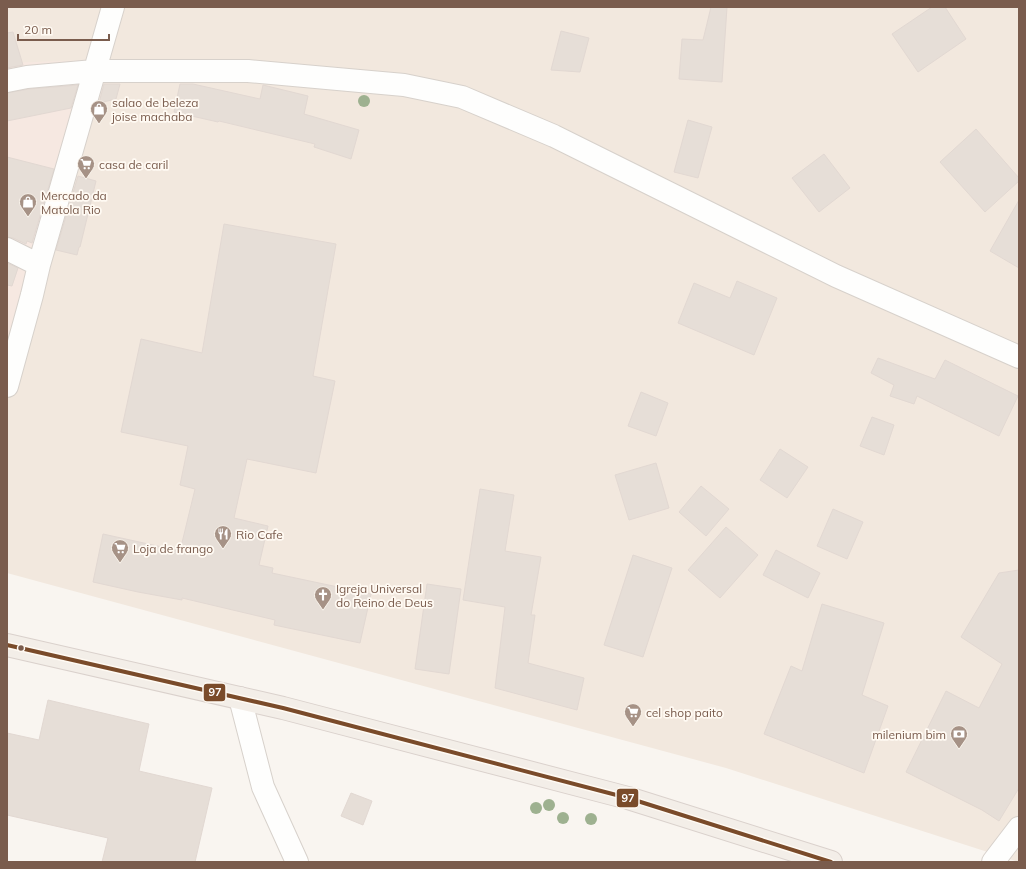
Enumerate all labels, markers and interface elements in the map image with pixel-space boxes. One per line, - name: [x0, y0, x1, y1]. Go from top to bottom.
- scale bar: [18, 16, 109, 42]
- text: 20 m: [24, 22, 52, 37]
- place label: salao de beleza joise machaba: [111, 95, 199, 124]
- shop icon: salao de beleza joise machaba: [89, 99, 109, 124]
- supermarket icon: casa de caril: [76, 154, 96, 179]
- place label: casa de caril: [99, 157, 168, 172]
- place label: Mercado da Matola Rio: [41, 188, 107, 217]
- shop icon: Mercado da Matola Rio: [18, 192, 38, 217]
- restaurant icon: Rio Cafe: [213, 524, 233, 549]
- place label: Rio Cafe: [236, 527, 283, 542]
- supermarket icon: Loja de frango: [110, 538, 130, 563]
- place label: Loja de frango: [133, 541, 213, 556]
- place label: Igreja Universal do Reino de Deus: [336, 581, 433, 610]
- church icon: Igreja Universal do Reino de Deus: [313, 585, 333, 610]
- unlabelled marker: [16, 643, 26, 653]
- line badge: 97: [203, 683, 226, 702]
- text: 97: [208, 685, 222, 699]
- supermarket icon: cel shop paito: [623, 702, 643, 727]
- place label: cel shop paito: [646, 705, 723, 720]
- bank icon: milenium bim: [949, 724, 969, 749]
- place label: milenium bim: [872, 727, 946, 742]
- line badge: 97: [616, 788, 639, 808]
- text: 97: [621, 791, 635, 805]

